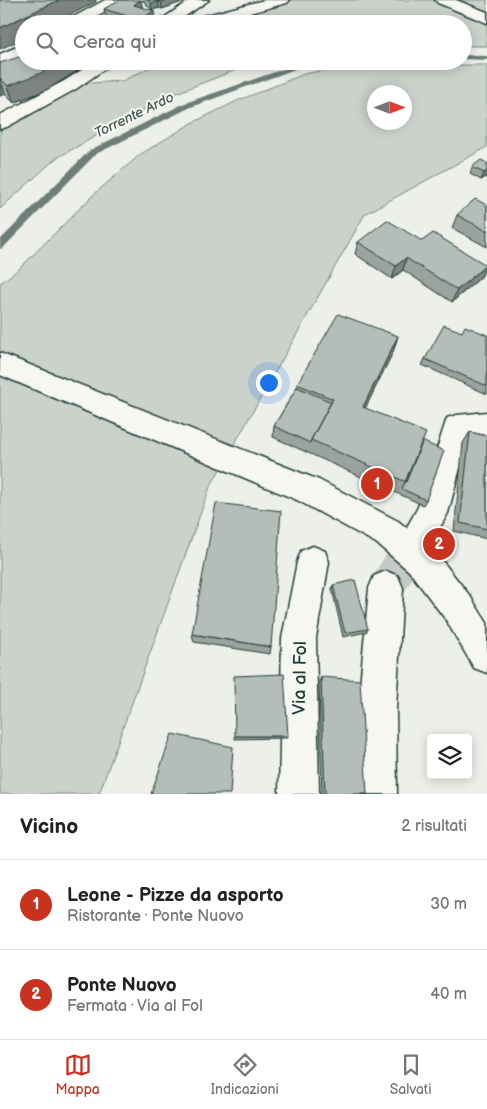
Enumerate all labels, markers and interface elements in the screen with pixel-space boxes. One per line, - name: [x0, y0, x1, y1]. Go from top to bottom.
- search box: [15, 15, 472, 70]
- icon: search: [33, 29, 61, 57]
- text: Cerca qui: [73, 31, 156, 54]
- north arrow: [367, 85, 412, 130]
- water label: Torrente Ardo: [91, 88, 177, 142]
- your location: [256, 370, 282, 396]
- pin: 1: [361, 465, 393, 503]
- pin: 2: [423, 525, 455, 563]
- street label: Via al Fol: [289, 641, 311, 715]
- map controls: [427, 734, 472, 779]
- button: layers: [427, 734, 472, 779]
- text: Vicino: [20, 814, 78, 839]
- text: 2 risultati: [401, 817, 467, 836]
- text: Leone - Pizze da asporto: [67, 884, 284, 907]
- text: 1: [33, 895, 39, 914]
- text: 30 m: [430, 895, 467, 914]
- text: Ristorante · Ponte Nuovo: [67, 907, 244, 926]
- text: Ponte Nuovo: [67, 974, 177, 997]
- text: 2: [31, 985, 41, 1004]
- text: 40 m: [430, 985, 467, 1004]
- text: Fermata · Via al Fol: [67, 997, 203, 1016]
- tab: Mappa: [56, 1051, 100, 1098]
- tab: Indicazioni: [211, 1051, 279, 1098]
- tab: Salvati: [390, 1051, 431, 1098]

